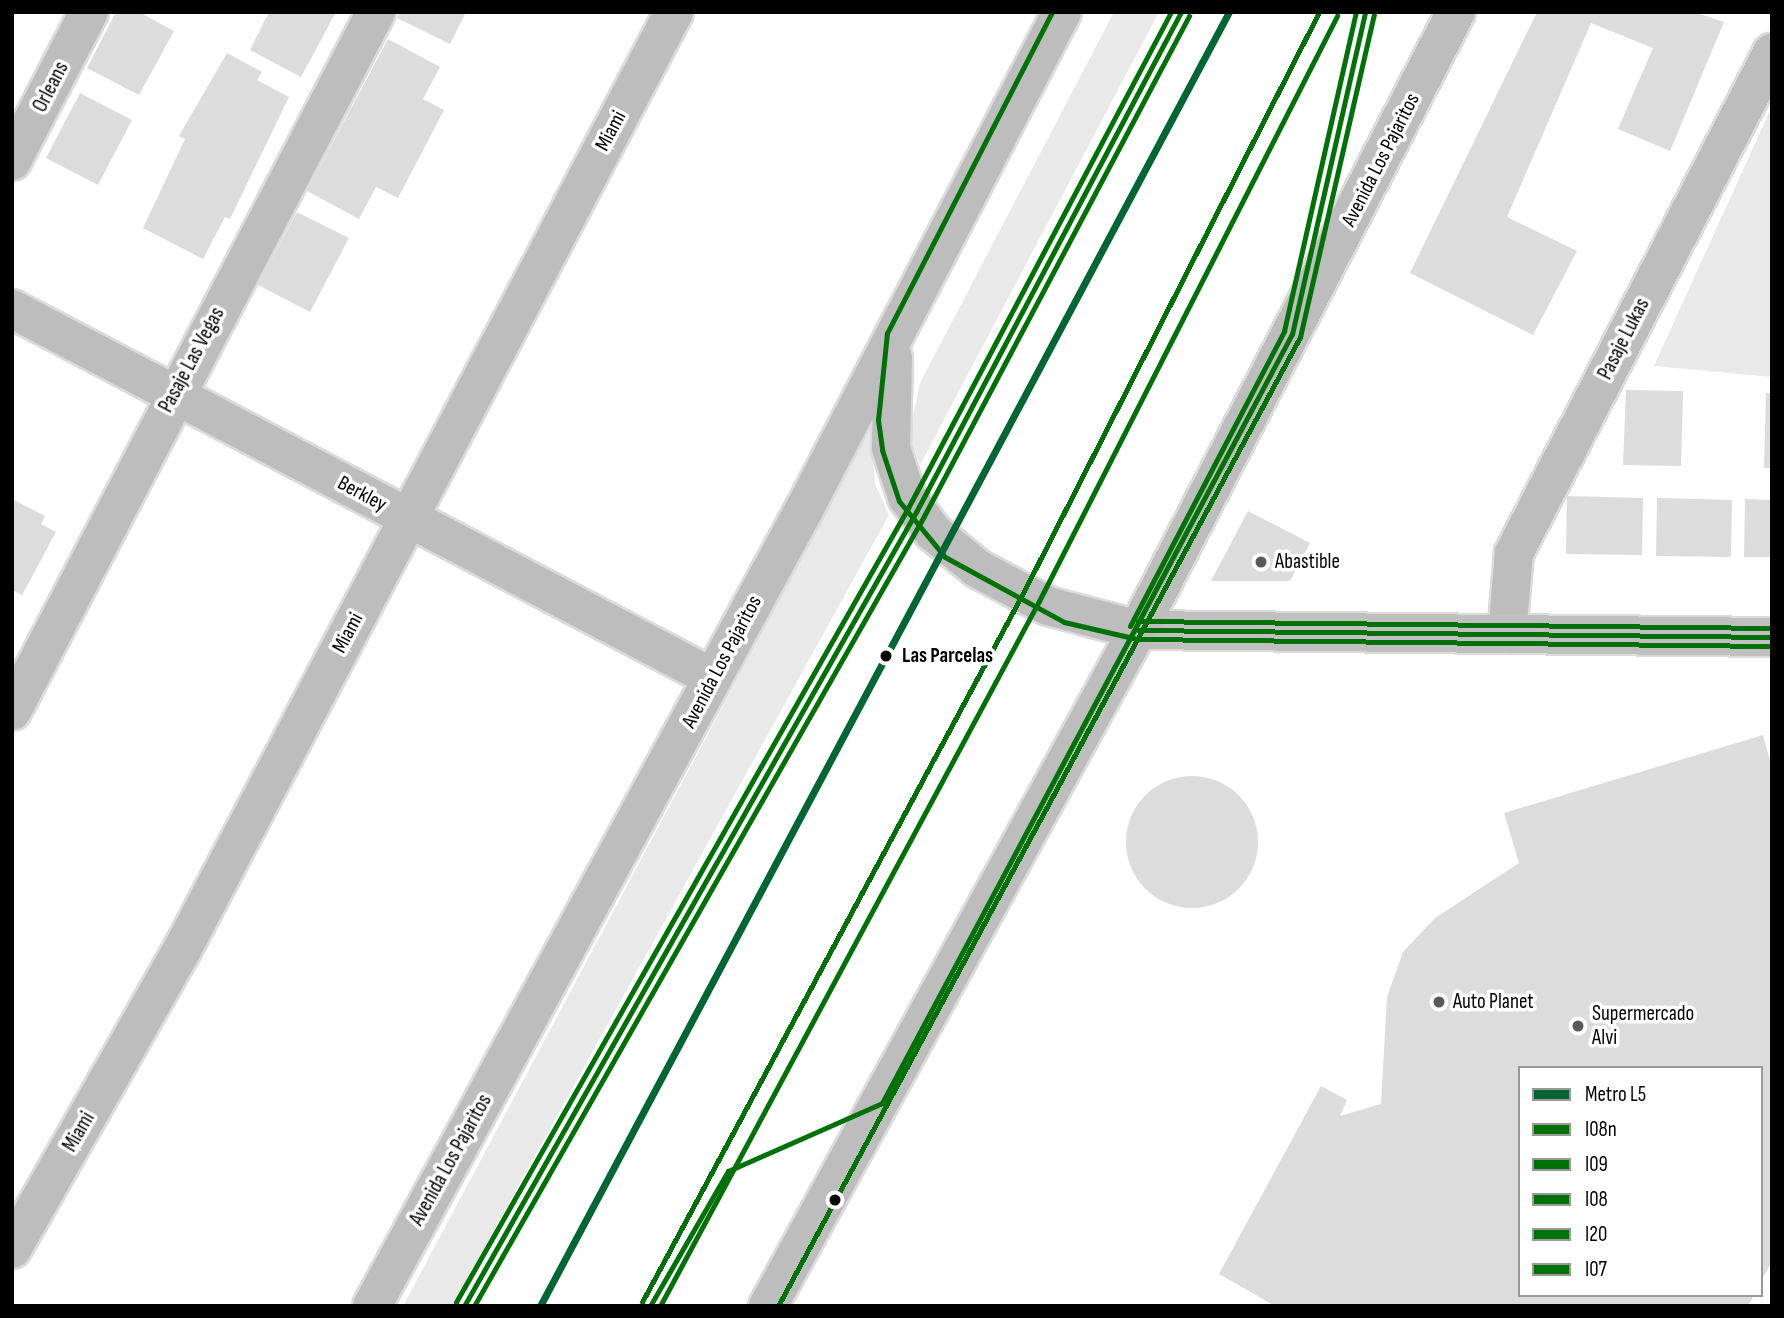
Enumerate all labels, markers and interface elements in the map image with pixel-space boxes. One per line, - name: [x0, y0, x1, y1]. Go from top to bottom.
- street label: Orleans: [28, 58, 74, 116]
- street label: Avenida Los Pajaritos: [1337, 89, 1425, 231]
- street label: Miami: [590, 107, 632, 155]
- street label: Pasaje Lukas: [1593, 294, 1655, 384]
- street label: Pasaje Las Vegas: [154, 303, 230, 417]
- street label: Berkley: [333, 471, 391, 517]
- place label: Abastible: [1275, 549, 1340, 575]
- marker: Abastible: [1253, 554, 1269, 570]
- street label: Avenida Los Pajaritos: [677, 592, 767, 732]
- street label: Miami: [327, 609, 369, 657]
- place label: Las Parcelas: [902, 643, 993, 669]
- marker: Las Parcelas: [876, 646, 896, 666]
- place label: Auto Planet: [1453, 989, 1534, 1015]
- marker: Auto Planet: [1431, 994, 1447, 1010]
- place label: Supermercado Alvi: [1592, 1001, 1694, 1051]
- marker: Supermercado Alvi: [1570, 1018, 1586, 1034]
- legend: [1518, 1066, 1763, 1297]
- text: Metro L5: [1585, 1082, 1646, 1107]
- street label: Avenida Los Pajaritos: [405, 1090, 497, 1230]
- street label: Miami: [58, 1108, 100, 1156]
- text: I08n: [1585, 1117, 1617, 1142]
- text: I09: [1585, 1152, 1608, 1177]
- text: I08: [1585, 1187, 1608, 1212]
- unlabelled marker: [828, 1193, 842, 1207]
- text: I20: [1585, 1222, 1607, 1247]
- text: I07: [1585, 1257, 1607, 1282]

